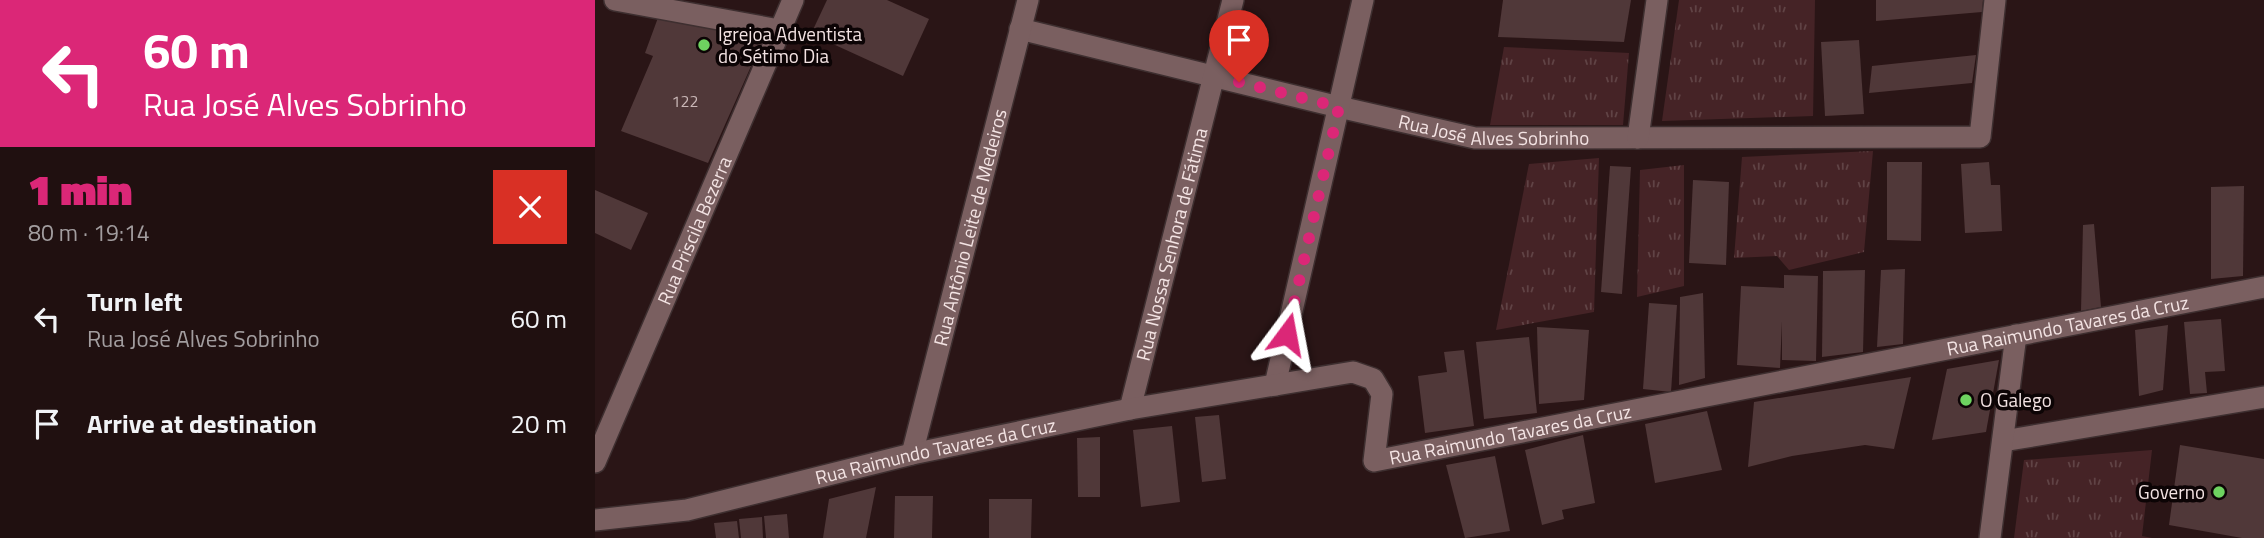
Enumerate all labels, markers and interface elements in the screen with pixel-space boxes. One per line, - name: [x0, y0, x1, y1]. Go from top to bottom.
- pin: [1209, 10, 1269, 82]
- text: 60 m: [143, 12, 250, 87]
- place label: Igrejoa Adventista do Sétimo Dia: [718, 19, 862, 70]
- icon: arrive: [1220, 21, 1258, 59]
- icon: left: [28, 28, 119, 119]
- marker: Igrejoa Adventista do Sétimo Dia: [696, 37, 712, 53]
- text: Rua José Alves Sobrinho: [143, 80, 467, 128]
- house number: 122: [672, 89, 698, 113]
- street label: Rua Antônio Leite de Medeiros: [925, 105, 1014, 349]
- street label: Rua José Alves Sobrinho: [1396, 106, 1589, 152]
- street label: Rua Nossa Senhora de Fátima: [1128, 124, 1214, 364]
- street label: Rua Priscila Bezerra: [649, 151, 739, 309]
- text: 1 min: [28, 157, 132, 221]
- button: close: [493, 170, 567, 244]
- text: 80 m · 19:14: [28, 215, 150, 250]
- text: Turn left: [87, 282, 182, 321]
- street label: Rua Raimundo Tavares da Cruz: [1944, 287, 2191, 363]
- position arrow: [1250, 297, 1324, 371]
- text: 60 m: [510, 299, 567, 338]
- icon: left: [28, 300, 66, 338]
- text: Rua José Alves Sobrinho: [87, 321, 320, 356]
- place label: O Galego: [1980, 385, 2052, 414]
- marker: O Galego: [1958, 392, 1974, 408]
- street label: Rua Raimundo Tavares da Cruz: [1387, 396, 1634, 472]
- text: Arrive at destination: [87, 404, 317, 443]
- text: 20 m: [510, 404, 567, 443]
- icon: arrive: [28, 405, 66, 443]
- street label: Rua Raimundo Tavares da Cruz: [812, 410, 1058, 492]
- place label: Governo: [2138, 477, 2205, 506]
- marker: Governo: [2211, 484, 2227, 500]

